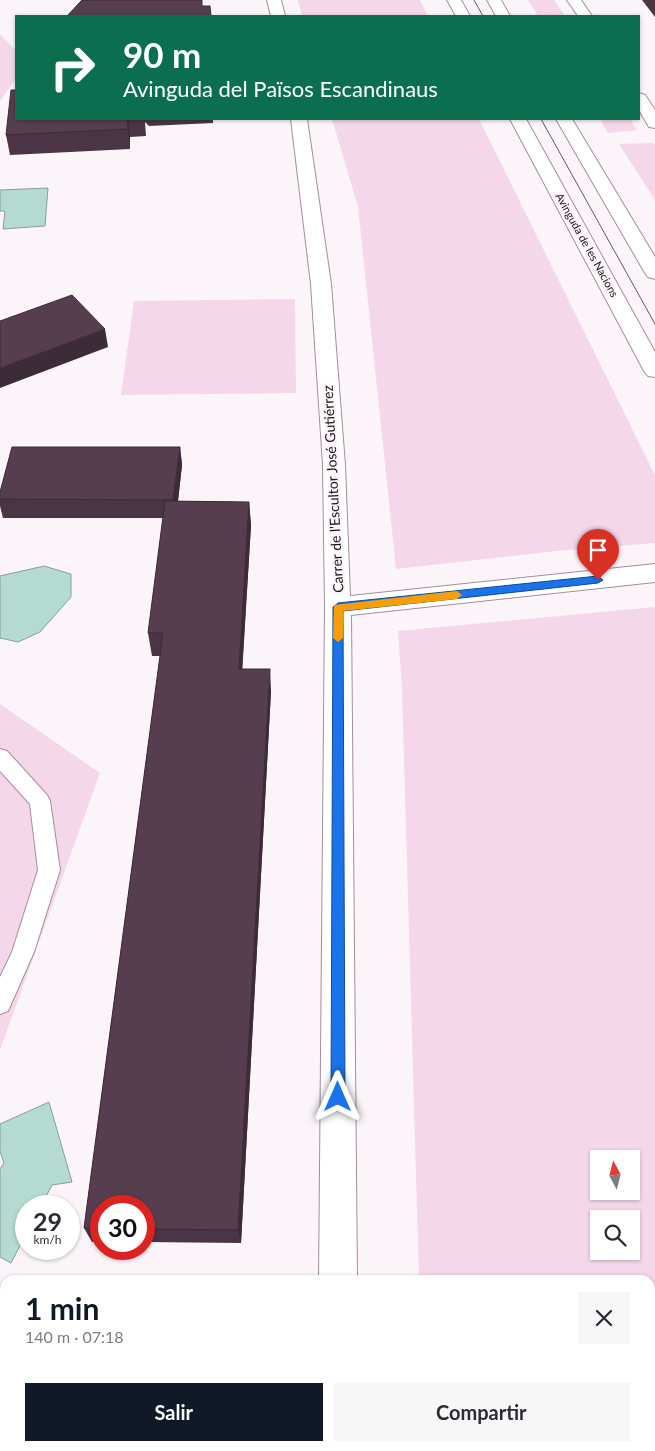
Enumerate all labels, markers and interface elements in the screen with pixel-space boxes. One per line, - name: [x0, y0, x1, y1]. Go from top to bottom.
- text: 90 m: [123, 33, 201, 75]
- icon: right: [40, 35, 105, 100]
- text: Avinguda del Països Escandinaus: [123, 75, 438, 102]
- street label: Avinguda de les Nacions: [553, 190, 622, 299]
- street label: Carrer de l'Escultor José Gutiérrez: [319, 385, 346, 593]
- pin: [577, 529, 619, 580]
- icon: arrive: [584, 536, 612, 564]
- position arrow: [311, 1070, 363, 1122]
- north arrow: [590, 1150, 640, 1200]
- map controls: [590, 1150, 640, 1260]
- speed limit sign: 30: [90, 1195, 155, 1260]
- text: 29: [33, 1206, 62, 1236]
- button: search: [590, 1210, 640, 1260]
- text: km/h: [33, 1232, 62, 1247]
- text: 1 min: [25, 1290, 99, 1326]
- button: close: [578, 1292, 630, 1344]
- text: 140 m · 07:18: [25, 1327, 124, 1346]
- button: Salir: [25, 1383, 323, 1441]
- button: Compartir: [333, 1383, 630, 1441]

